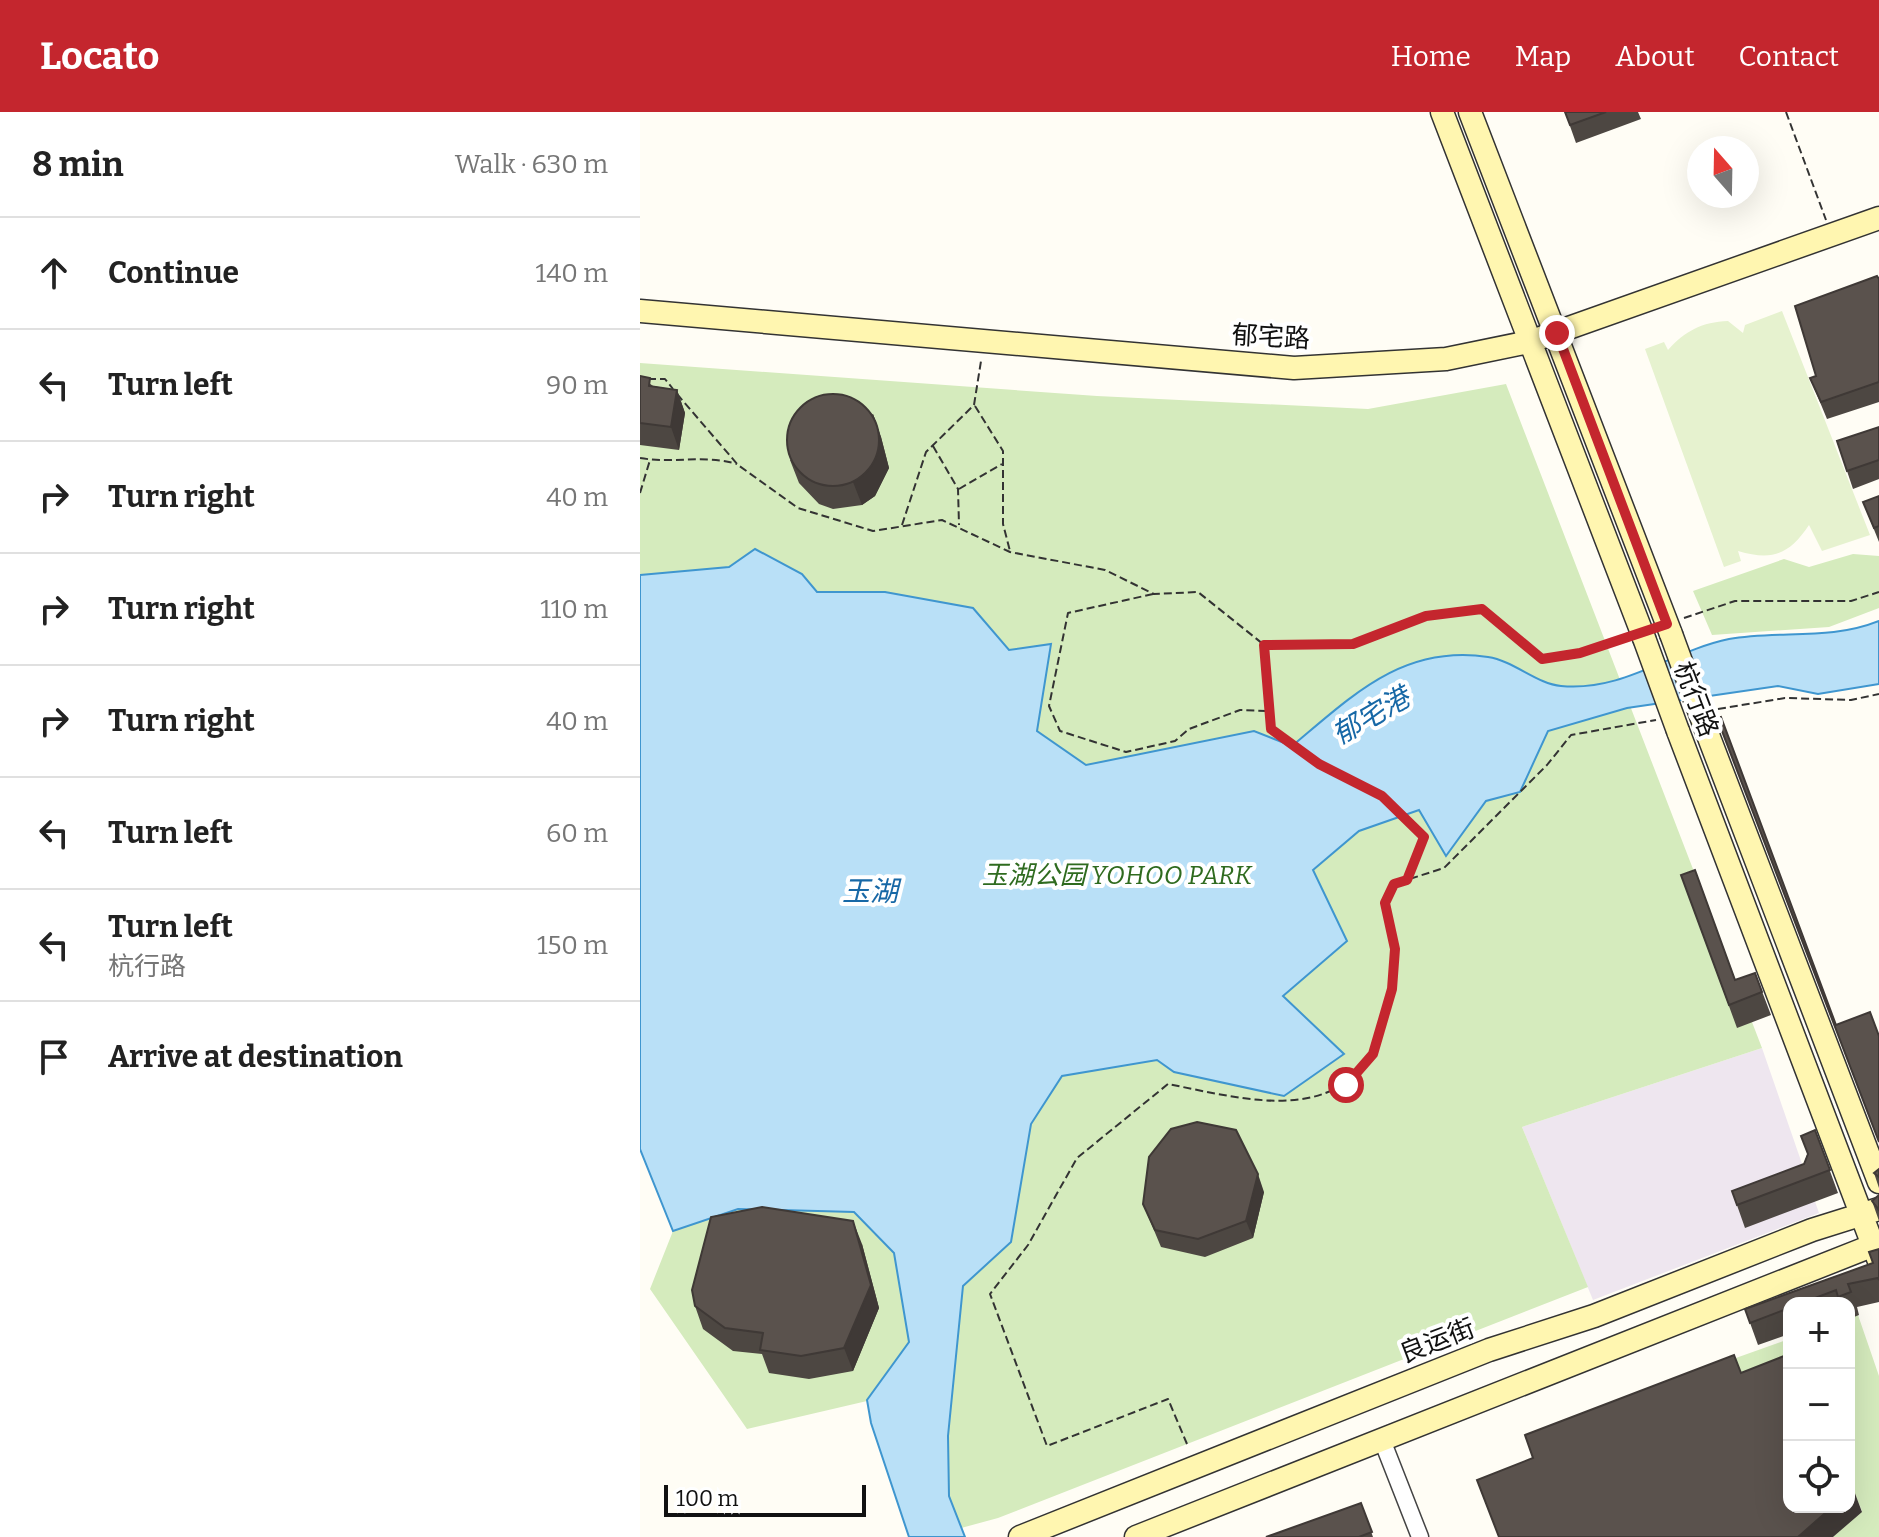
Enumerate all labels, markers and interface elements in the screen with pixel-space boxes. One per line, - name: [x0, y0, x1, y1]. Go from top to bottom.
- text: Locato: [40, 33, 159, 79]
- text: Home: [1391, 40, 1471, 73]
- text: Map: [1515, 40, 1571, 73]
- text: About: [1615, 40, 1695, 73]
- text: Contact: [1739, 40, 1839, 73]
- north arrow: [1687, 136, 1759, 208]
- text: 8 min: [32, 144, 124, 185]
- text: Walk · 630 m: [455, 149, 608, 180]
- icon: ahead: [32, 251, 76, 295]
- text: Continue: [108, 255, 239, 291]
- text: 140 m: [536, 258, 608, 289]
- route end: [1539, 315, 1575, 351]
- street label: 郁宅路: [1231, 319, 1311, 355]
- icon: left: [32, 363, 76, 407]
- text: Turn left: [108, 367, 233, 403]
- text: 90 m: [546, 370, 608, 401]
- icon: right: [32, 475, 76, 519]
- text: Turn right: [108, 479, 255, 515]
- text: 40 m: [546, 482, 608, 513]
- icon: right: [32, 587, 76, 631]
- text: Turn right: [108, 591, 255, 627]
- text: 110 m: [540, 594, 608, 625]
- street label: 杭行路: [1668, 657, 1724, 741]
- water label: 郁宅港: [1326, 679, 1419, 751]
- icon: right: [32, 699, 76, 743]
- text: Turn right: [108, 703, 255, 739]
- text: 40 m: [546, 706, 608, 737]
- icon: left: [32, 811, 76, 855]
- text: Turn left: [108, 815, 233, 851]
- text: 60 m: [546, 818, 608, 849]
- park label: 玉湖公园 YOHOO PARK: [982, 860, 1253, 891]
- water label: 玉湖: [842, 875, 902, 908]
- text: Turn left: [108, 909, 233, 945]
- icon: left: [32, 923, 76, 967]
- text: 150 m: [537, 930, 608, 961]
- text: 杭行路: [108, 951, 186, 982]
- icon: arrive: [32, 1035, 76, 1079]
- text: Arrive at destination: [108, 1039, 403, 1075]
- route start: [1328, 1067, 1364, 1103]
- map controls: [1783, 1297, 1855, 1513]
- button: +: [1783, 1297, 1855, 1369]
- street label: 良运街: [1395, 1313, 1479, 1369]
- button: −: [1783, 1369, 1855, 1441]
- button: locate: [1783, 1441, 1855, 1513]
- scale bar: [664, 1481, 866, 1517]
- text: 100 m: [676, 1485, 739, 1512]

